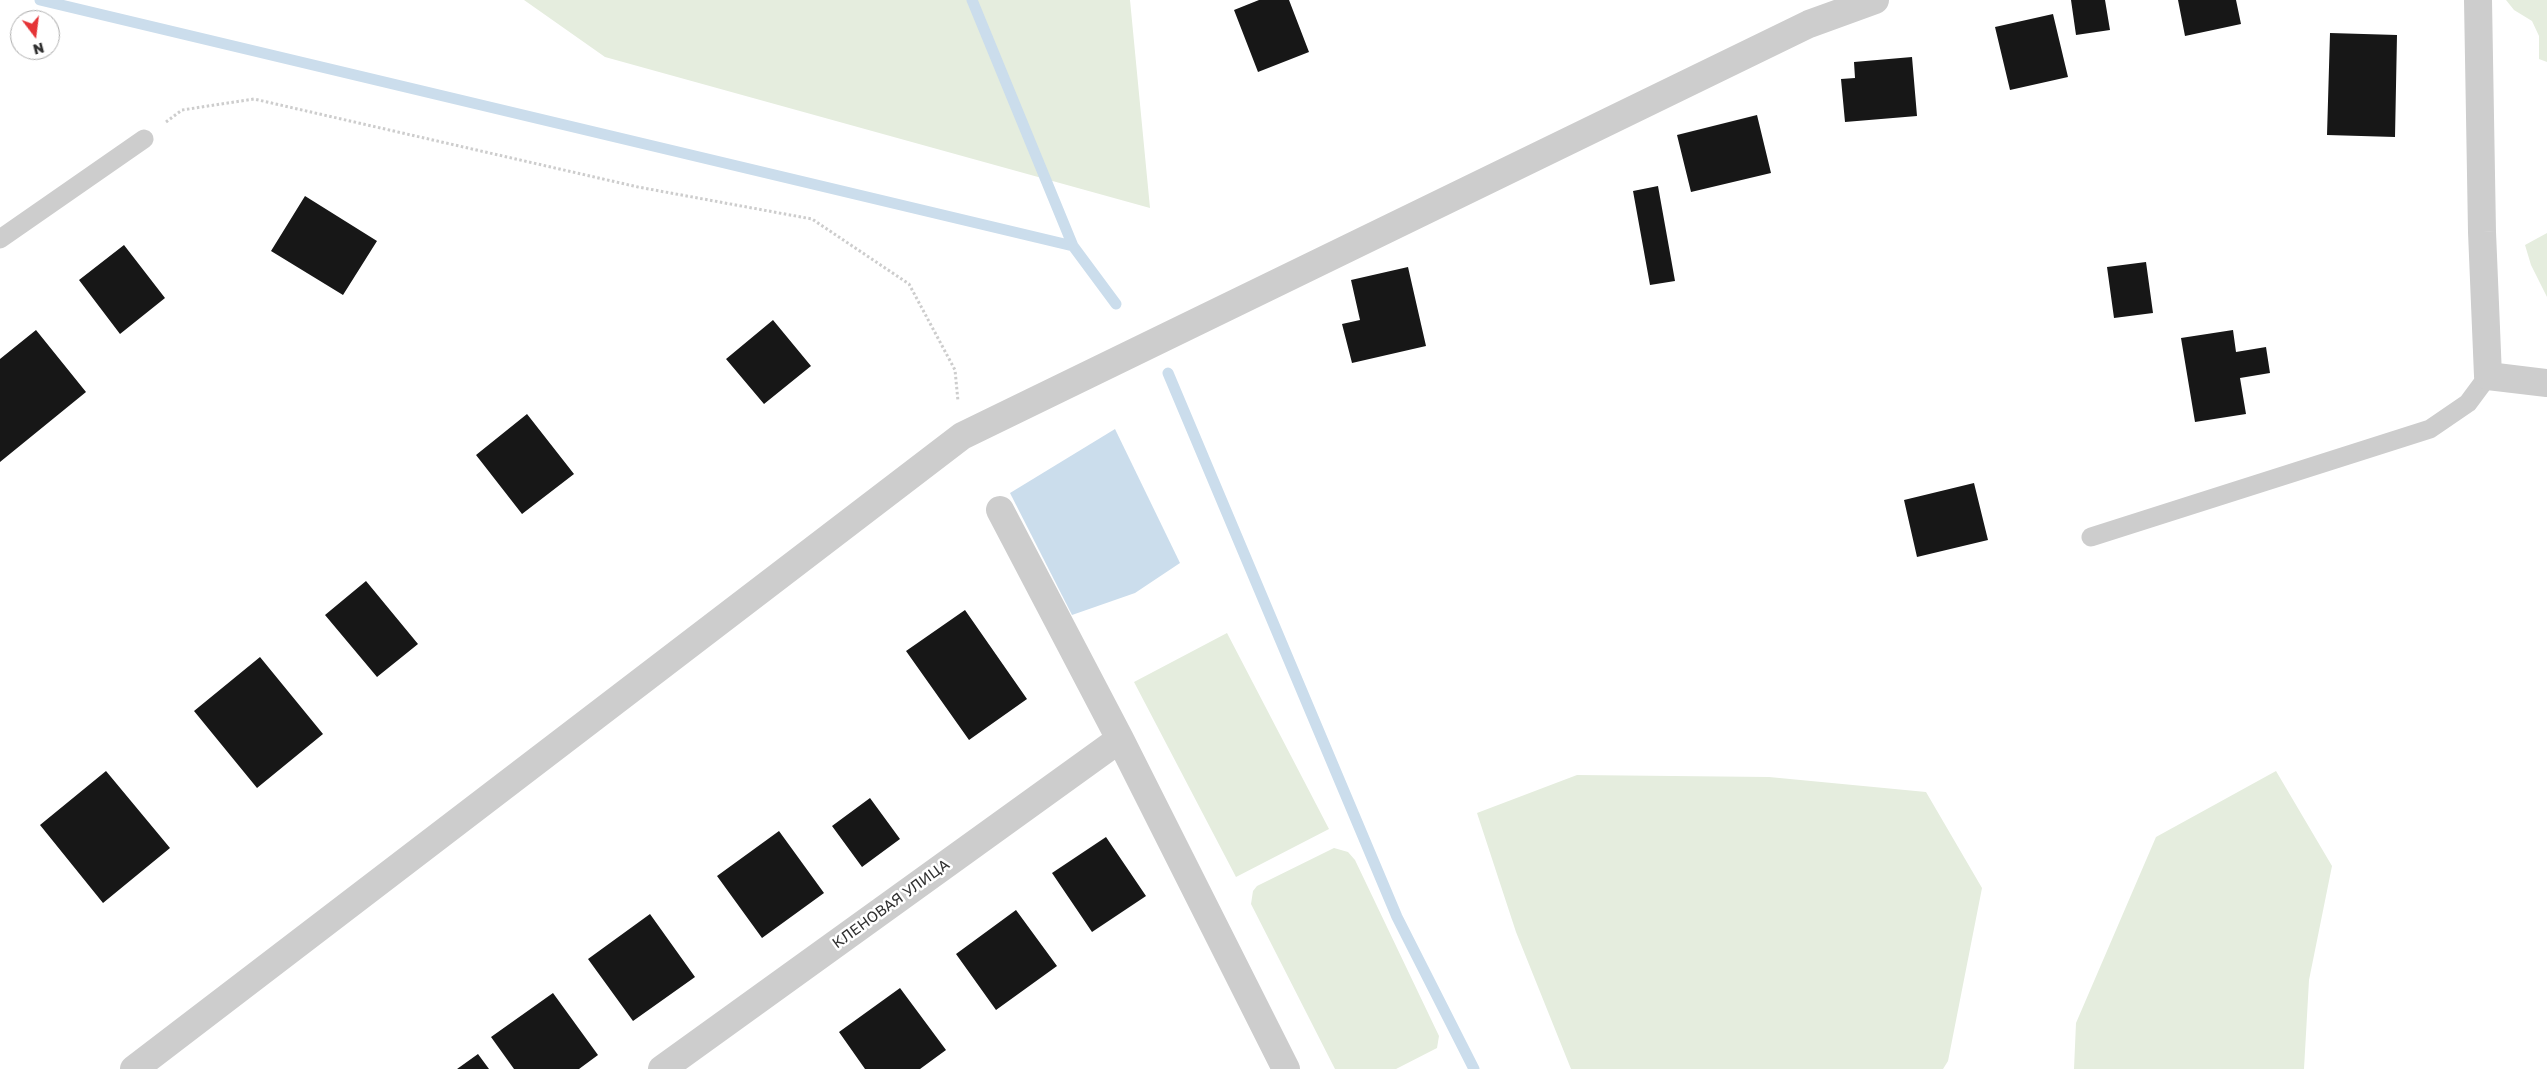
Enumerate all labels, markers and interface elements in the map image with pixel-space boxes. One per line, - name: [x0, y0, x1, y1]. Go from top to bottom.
- north arrow: [10, 10, 60, 60]
- text: N: [31, 39, 46, 59]
- street label: КЛЕНОВАЯ УЛИЦА: [829, 856, 953, 952]

